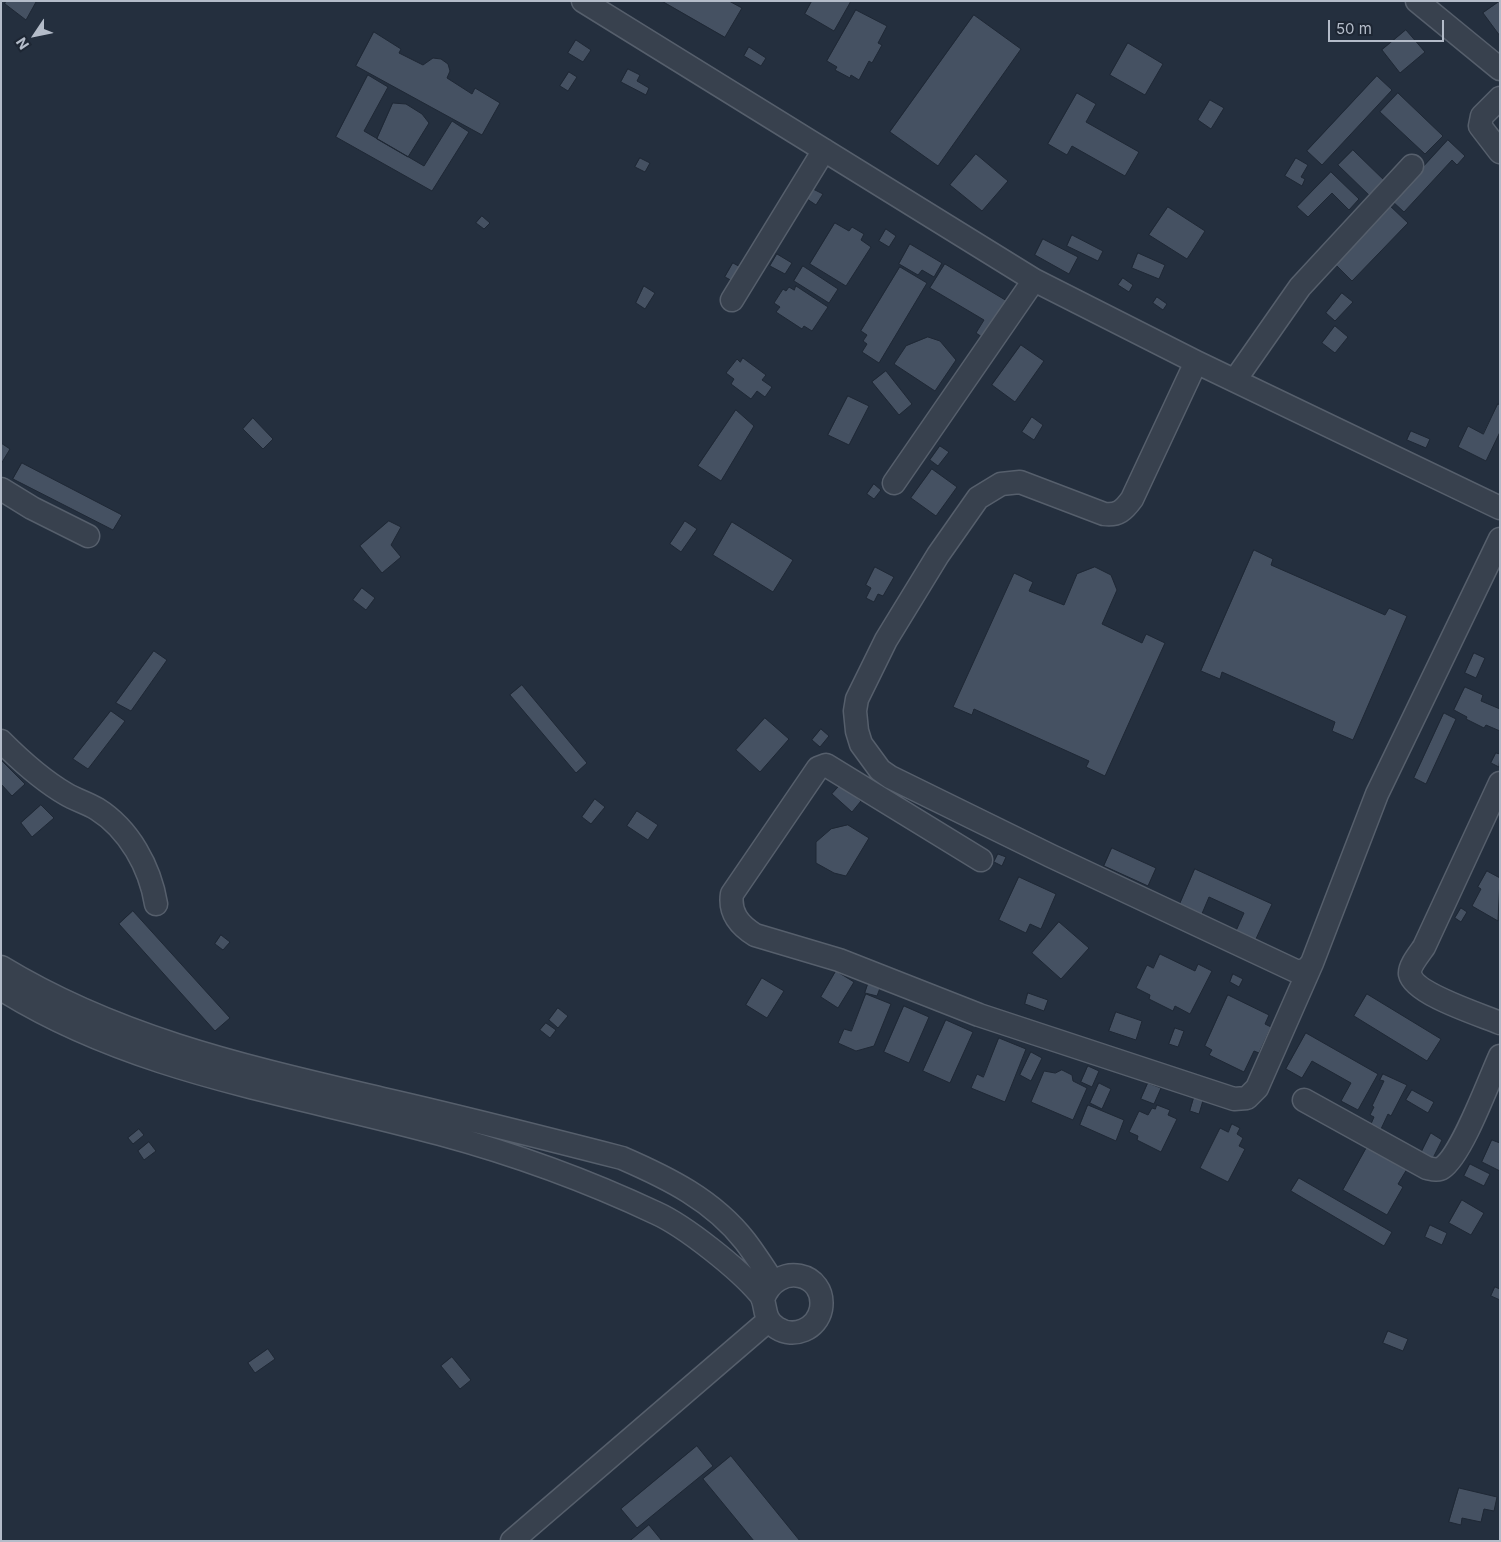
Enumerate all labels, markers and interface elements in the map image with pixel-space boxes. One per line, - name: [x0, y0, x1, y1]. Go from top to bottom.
- north arrow: [10, 10, 60, 60]
- scale bar: [1331, 10, 1447, 42]
- text: 50 m: [1336, 19, 1372, 38]
- text: N: [12, 34, 32, 53]

